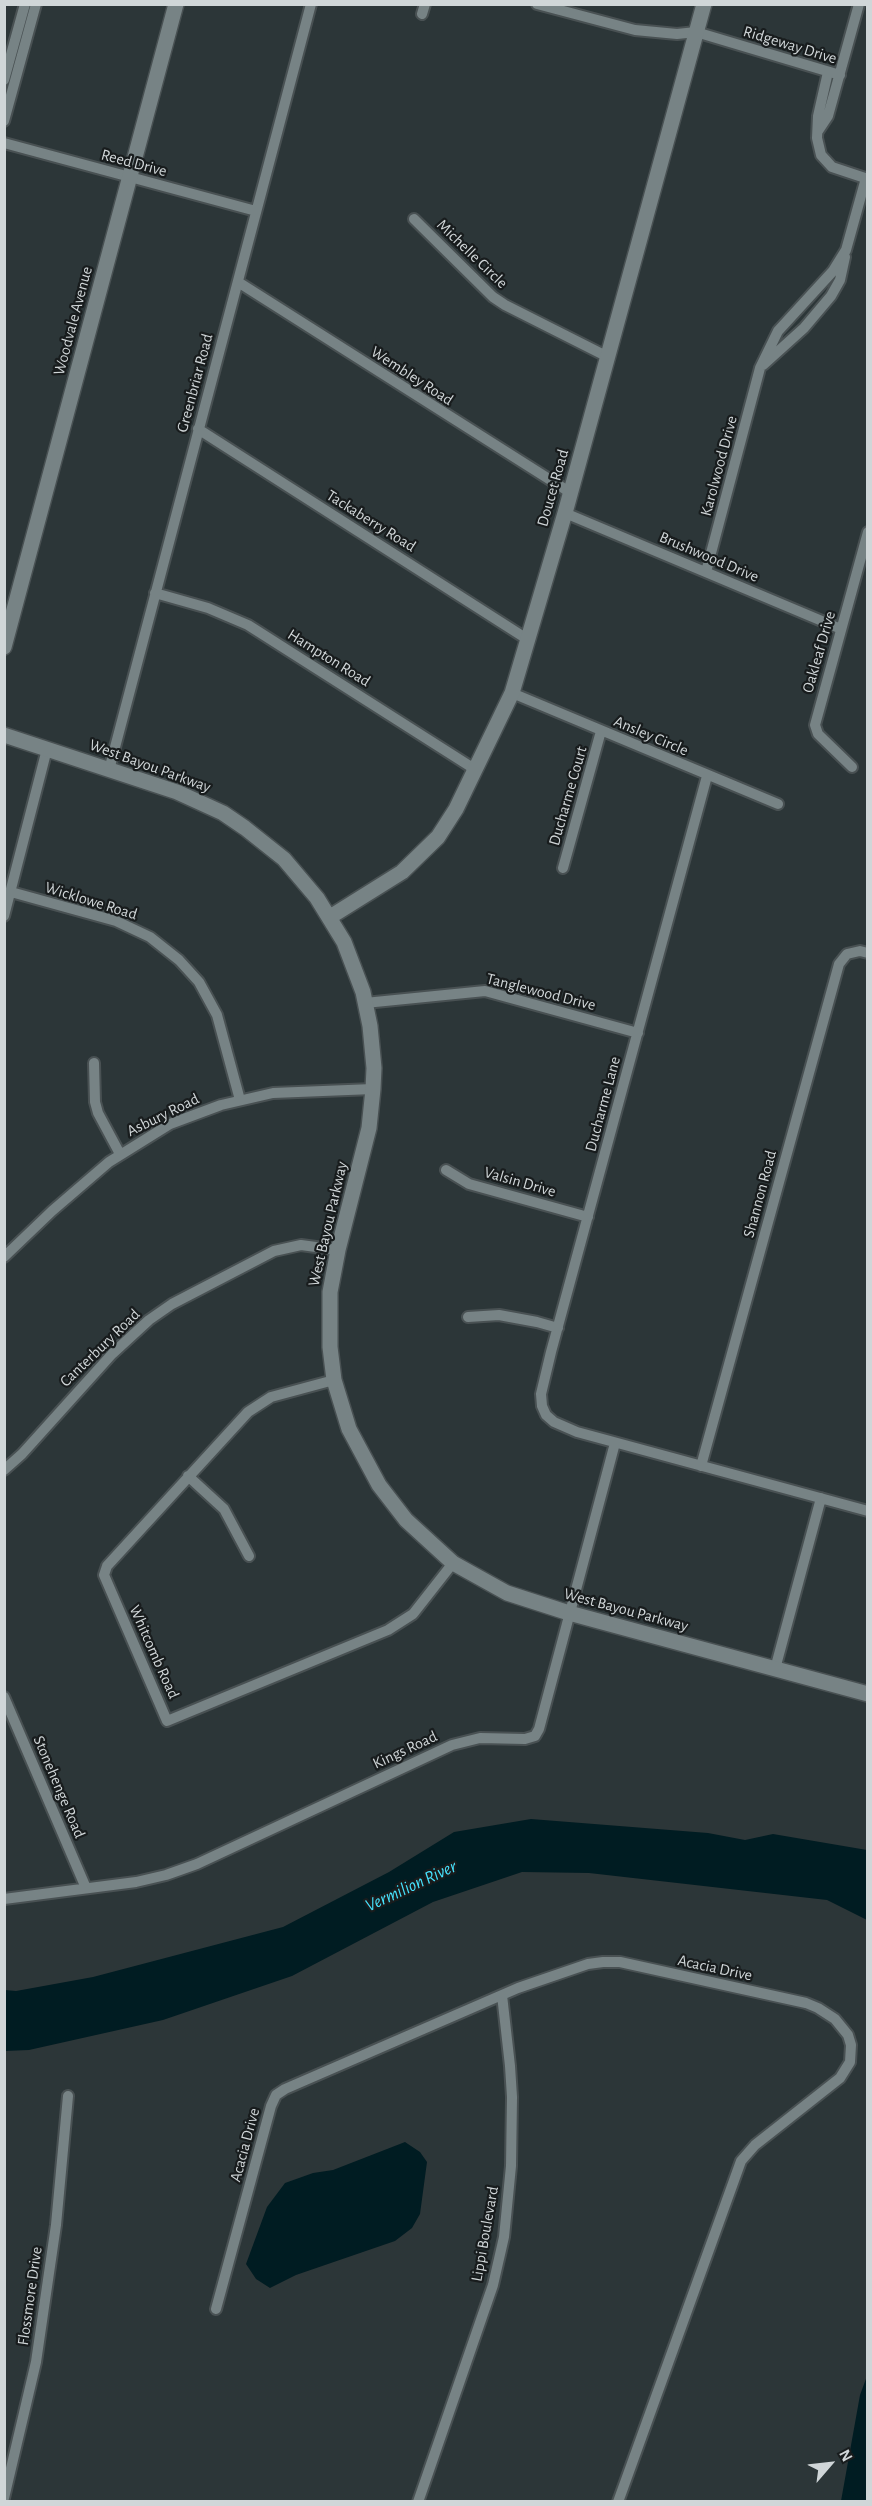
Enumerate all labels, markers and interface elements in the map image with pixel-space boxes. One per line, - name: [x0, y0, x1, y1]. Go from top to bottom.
- street label: Ridgeway Drive: [741, 22, 839, 68]
- street label: Reed Drive: [99, 145, 169, 181]
- street label: Michelle Circle: [433, 215, 511, 293]
- street label: Woodvale Avenue: [49, 264, 97, 378]
- street label: Greenbriar Road: [173, 332, 217, 434]
- street label: Wembley Road: [367, 342, 457, 410]
- street label: Karolwood Drive: [696, 414, 742, 518]
- street label: Doucet Road: [533, 447, 573, 529]
- street label: Tackaberry Road: [323, 486, 419, 556]
- street label: Brushwood Drive: [656, 527, 762, 587]
- street label: Oakleaf Drive: [798, 609, 840, 695]
- street label: Hampton Road: [284, 625, 374, 691]
- street label: Ansley Circle: [611, 712, 691, 760]
- street label: West Bayou Parkway: [87, 735, 213, 797]
- street label: Ducharme Court: [545, 744, 591, 848]
- street label: Wicklowe Road: [42, 878, 140, 924]
- street label: Tanglewood Drive: [484, 969, 598, 1015]
- street label: Ducharme Lane: [581, 1054, 625, 1154]
- street label: Asbury Road: [124, 1089, 202, 1141]
- street label: Shannon Road: [739, 1148, 781, 1240]
- street label: West Bayou Parkway: [304, 1160, 352, 1288]
- street label: Valsin Drive: [482, 1163, 558, 1201]
- street label: Canterbury Road: [56, 1305, 144, 1391]
- street label: West Bayou Parkway: [562, 1584, 690, 1636]
- street label: Whitcomb Road: [125, 1602, 183, 1702]
- street label: Kings Road: [370, 1727, 440, 1773]
- street label: Stonehenge Road: [29, 1733, 89, 1841]
- water label: Vermilion River: [362, 1855, 460, 1917]
- street label: Acacia Drive: [676, 1951, 754, 1985]
- street label: Acacia Drive: [226, 2106, 264, 2184]
- street label: Lippi Boulevard: [467, 2185, 503, 2283]
- street label: Flossmore Drive: [14, 2245, 46, 2347]
- north arrow: [800, 2434, 860, 2494]
- text: N: [836, 2447, 856, 2464]

